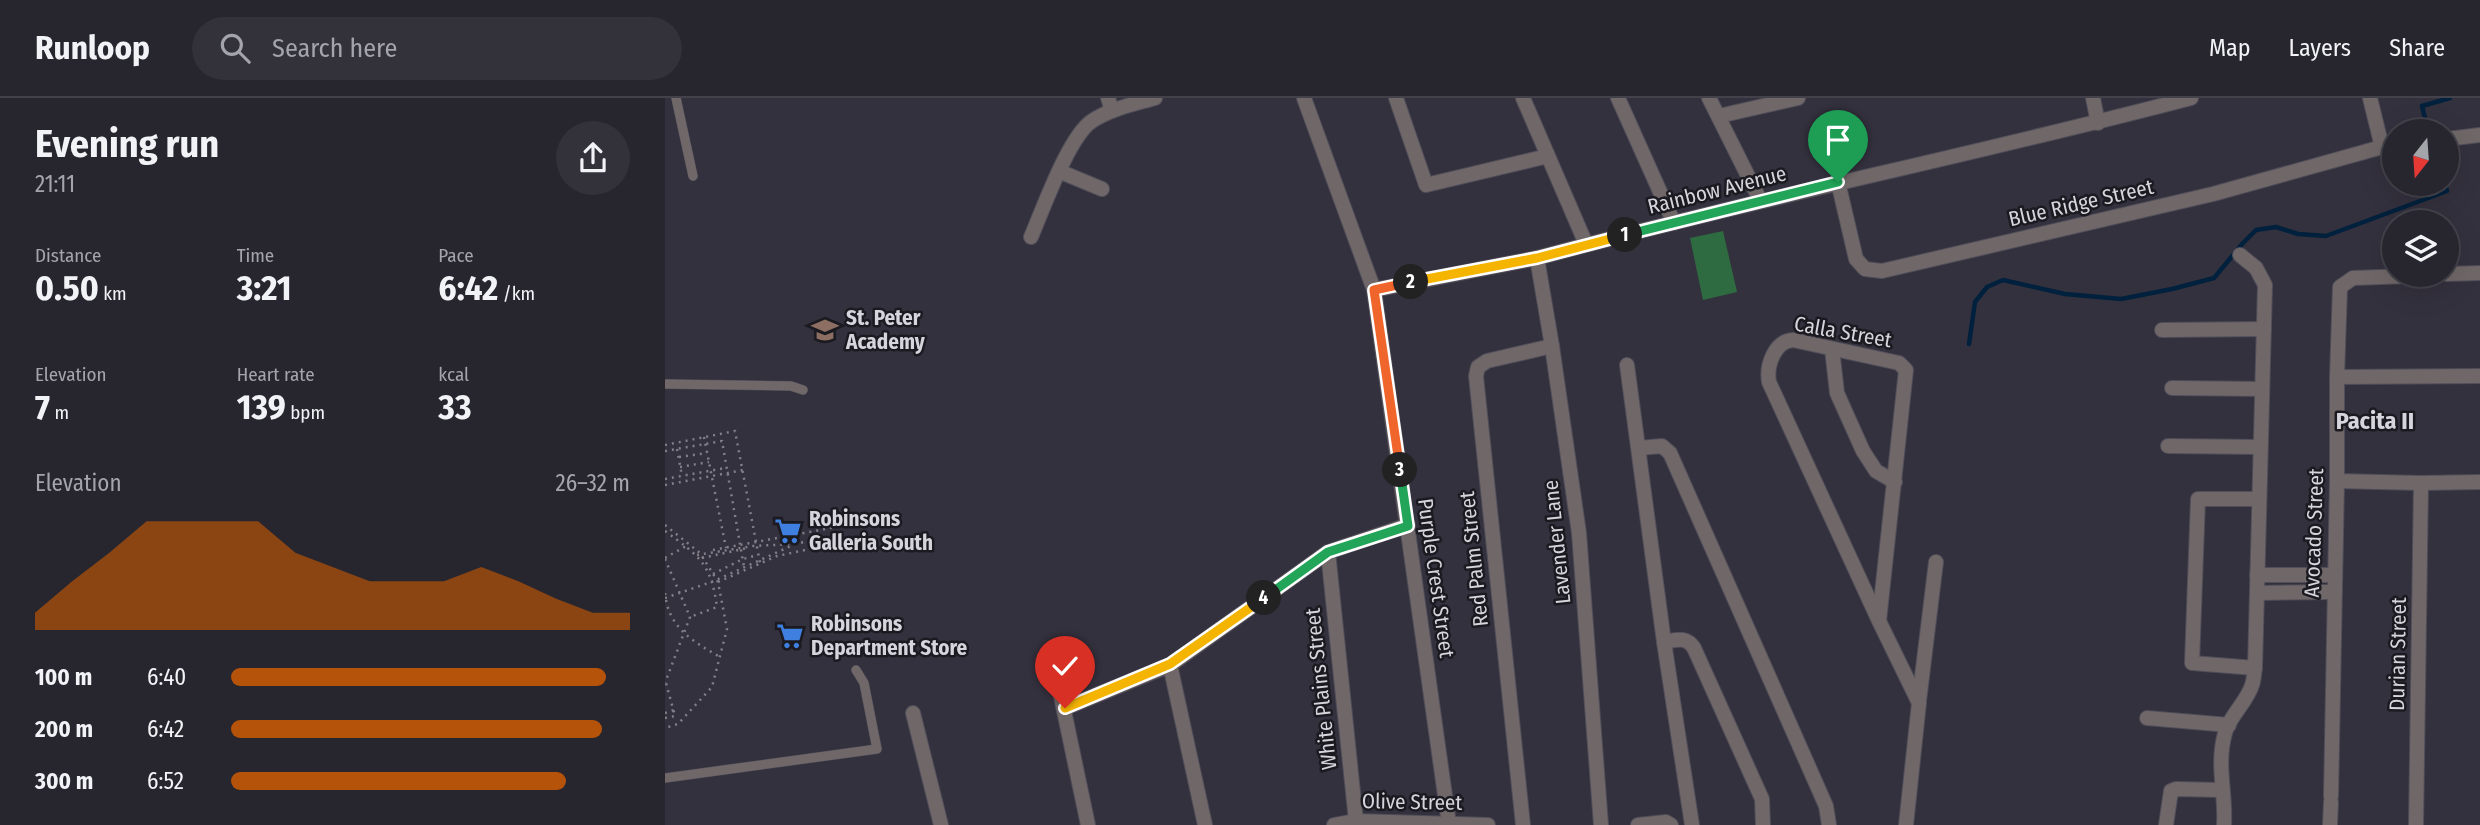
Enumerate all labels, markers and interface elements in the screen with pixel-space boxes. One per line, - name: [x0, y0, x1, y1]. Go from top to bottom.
- search box: [192, 17, 682, 80]
- text: Runloop: [35, 28, 150, 68]
- icon: search: [216, 29, 254, 67]
- text: Search here: [272, 33, 397, 64]
- text: Map: [2209, 34, 2251, 62]
- text: Layers: [2289, 34, 2351, 62]
- text: Share: [2389, 34, 2445, 62]
- pin: [1808, 110, 1868, 182]
- north arrow: [2382, 119, 2459, 196]
- map controls: [2382, 119, 2459, 287]
- text: Evening run: [35, 121, 219, 167]
- button: share: [556, 121, 630, 195]
- icon: arrive: [1819, 121, 1857, 159]
- street label: Rainbow Avenue: [1645, 160, 1789, 220]
- text: 21:11: [35, 170, 75, 198]
- street label: Blue Ridge Street: [2006, 174, 2156, 232]
- button: layers: [2382, 210, 2459, 287]
- pin: 1: [1607, 218, 1643, 252]
- text: 1: [1620, 223, 1629, 246]
- text: Distance: [35, 244, 102, 267]
- text: Time: [237, 244, 274, 267]
- text: Pace: [438, 244, 474, 267]
- pin: 2: [1393, 264, 1429, 300]
- text: 0.50: [35, 267, 99, 309]
- text: 3:21: [237, 267, 292, 309]
- text: 6:42: [438, 267, 498, 309]
- text: 2: [1406, 270, 1415, 293]
- text: km: [99, 282, 127, 305]
- text: /km: [498, 282, 535, 305]
- place label: St. Peter Academy: [845, 305, 926, 355]
- street label: Calla Street: [1792, 311, 1894, 353]
- school or university icon: St. Peter Academy: [810, 315, 840, 345]
- text: Elevation: [35, 363, 107, 386]
- text: Heart rate: [237, 363, 315, 386]
- text: kcal: [438, 363, 469, 386]
- text: 7: [35, 386, 50, 428]
- text: 139: [237, 386, 286, 428]
- text: 33: [438, 386, 471, 428]
- text: m: [50, 401, 69, 424]
- text: bpm: [286, 401, 325, 424]
- district label: Pacita II: [2336, 407, 2414, 435]
- pin: 3: [1383, 452, 1417, 488]
- text: 3: [1395, 458, 1404, 481]
- street label: Avocado Street: [2299, 468, 2329, 598]
- text: Elevation: [35, 469, 122, 497]
- text: 26–32 m: [556, 469, 630, 497]
- street label: Lavender Lane: [1538, 479, 1576, 605]
- street label: Red Palm Street: [1454, 490, 1494, 628]
- street label: Purple Crest Street: [1412, 497, 1460, 659]
- place label: Robinsons Galleria South: [809, 506, 933, 556]
- supermarket icon: Robinsons Galleria South: [773, 516, 803, 546]
- pin: 4: [1247, 580, 1281, 616]
- text: 4: [1259, 586, 1268, 609]
- street label: Durian Street: [2384, 597, 2412, 711]
- street label: White Plains Street: [1300, 607, 1342, 771]
- place label: Robinsons Department Store: [811, 611, 968, 661]
- supermarket icon: Robinsons Department Store: [775, 621, 805, 651]
- pin: [1035, 636, 1095, 708]
- icon: check: [1046, 647, 1084, 685]
- text: 100 m: [35, 663, 92, 691]
- text: 6:40: [147, 663, 186, 691]
- text: 200 m: [35, 715, 93, 743]
- text: 6:42: [147, 715, 184, 743]
- text: 300 m: [35, 767, 93, 795]
- text: 6:52: [147, 767, 184, 795]
- street label: Olive Street: [1362, 788, 1462, 816]

